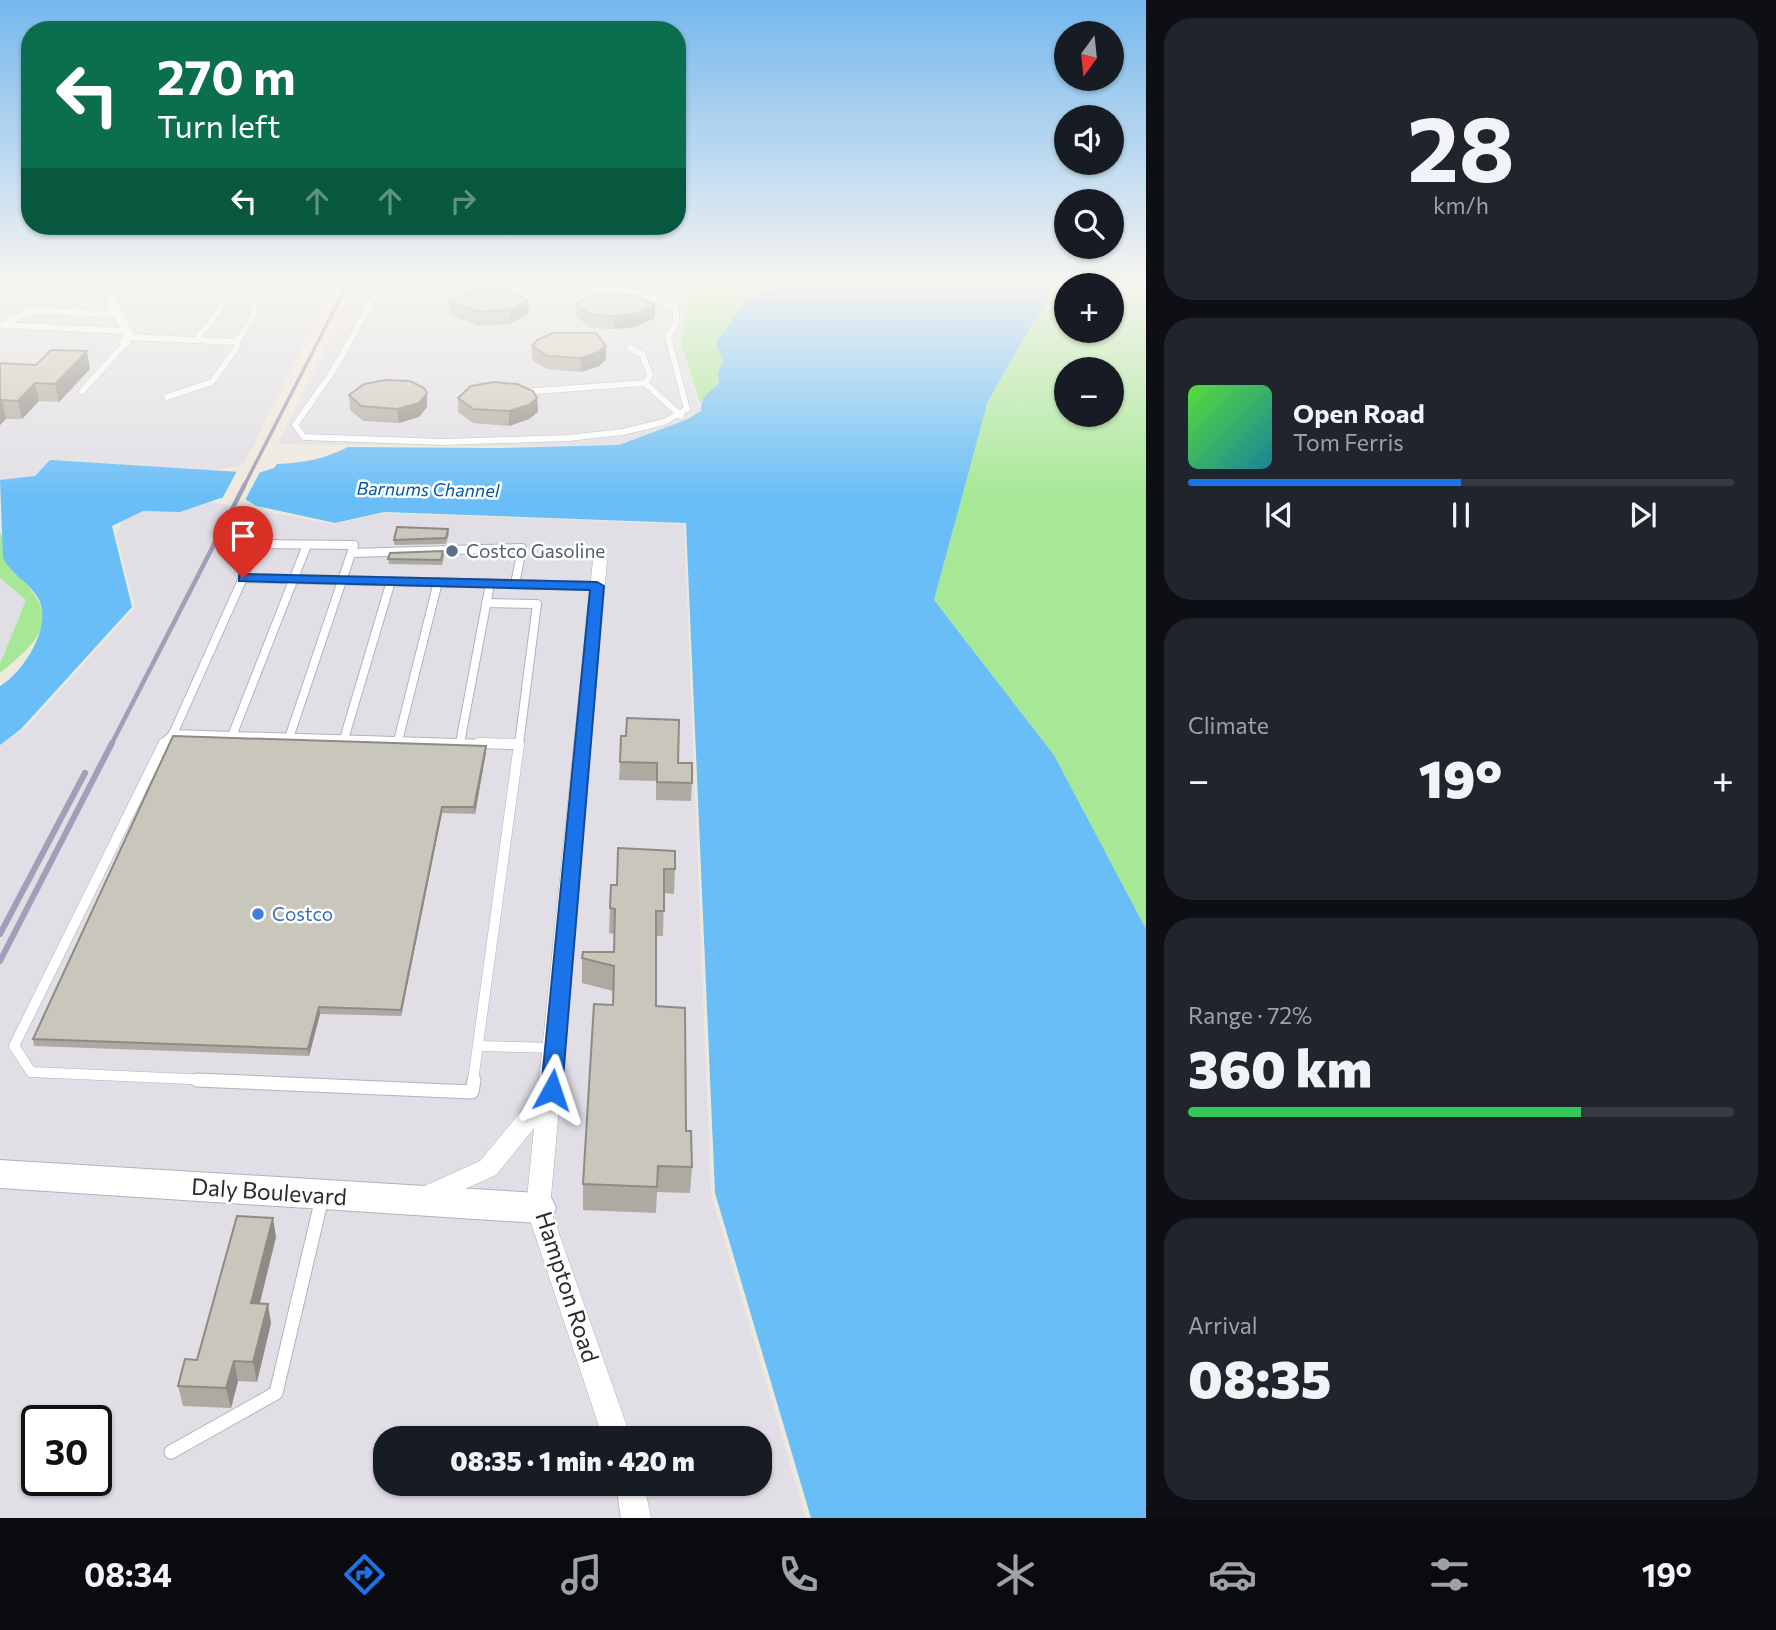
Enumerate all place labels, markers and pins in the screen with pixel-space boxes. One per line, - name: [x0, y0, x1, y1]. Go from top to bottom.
- pin: [213, 506, 273, 578]
- place label: Costco Gasoline: [466, 539, 605, 562]
- marker: Costco Gasoline: [444, 543, 460, 559]
- place label: Costco: [272, 902, 333, 925]
- marker: Costco: [250, 906, 266, 922]

